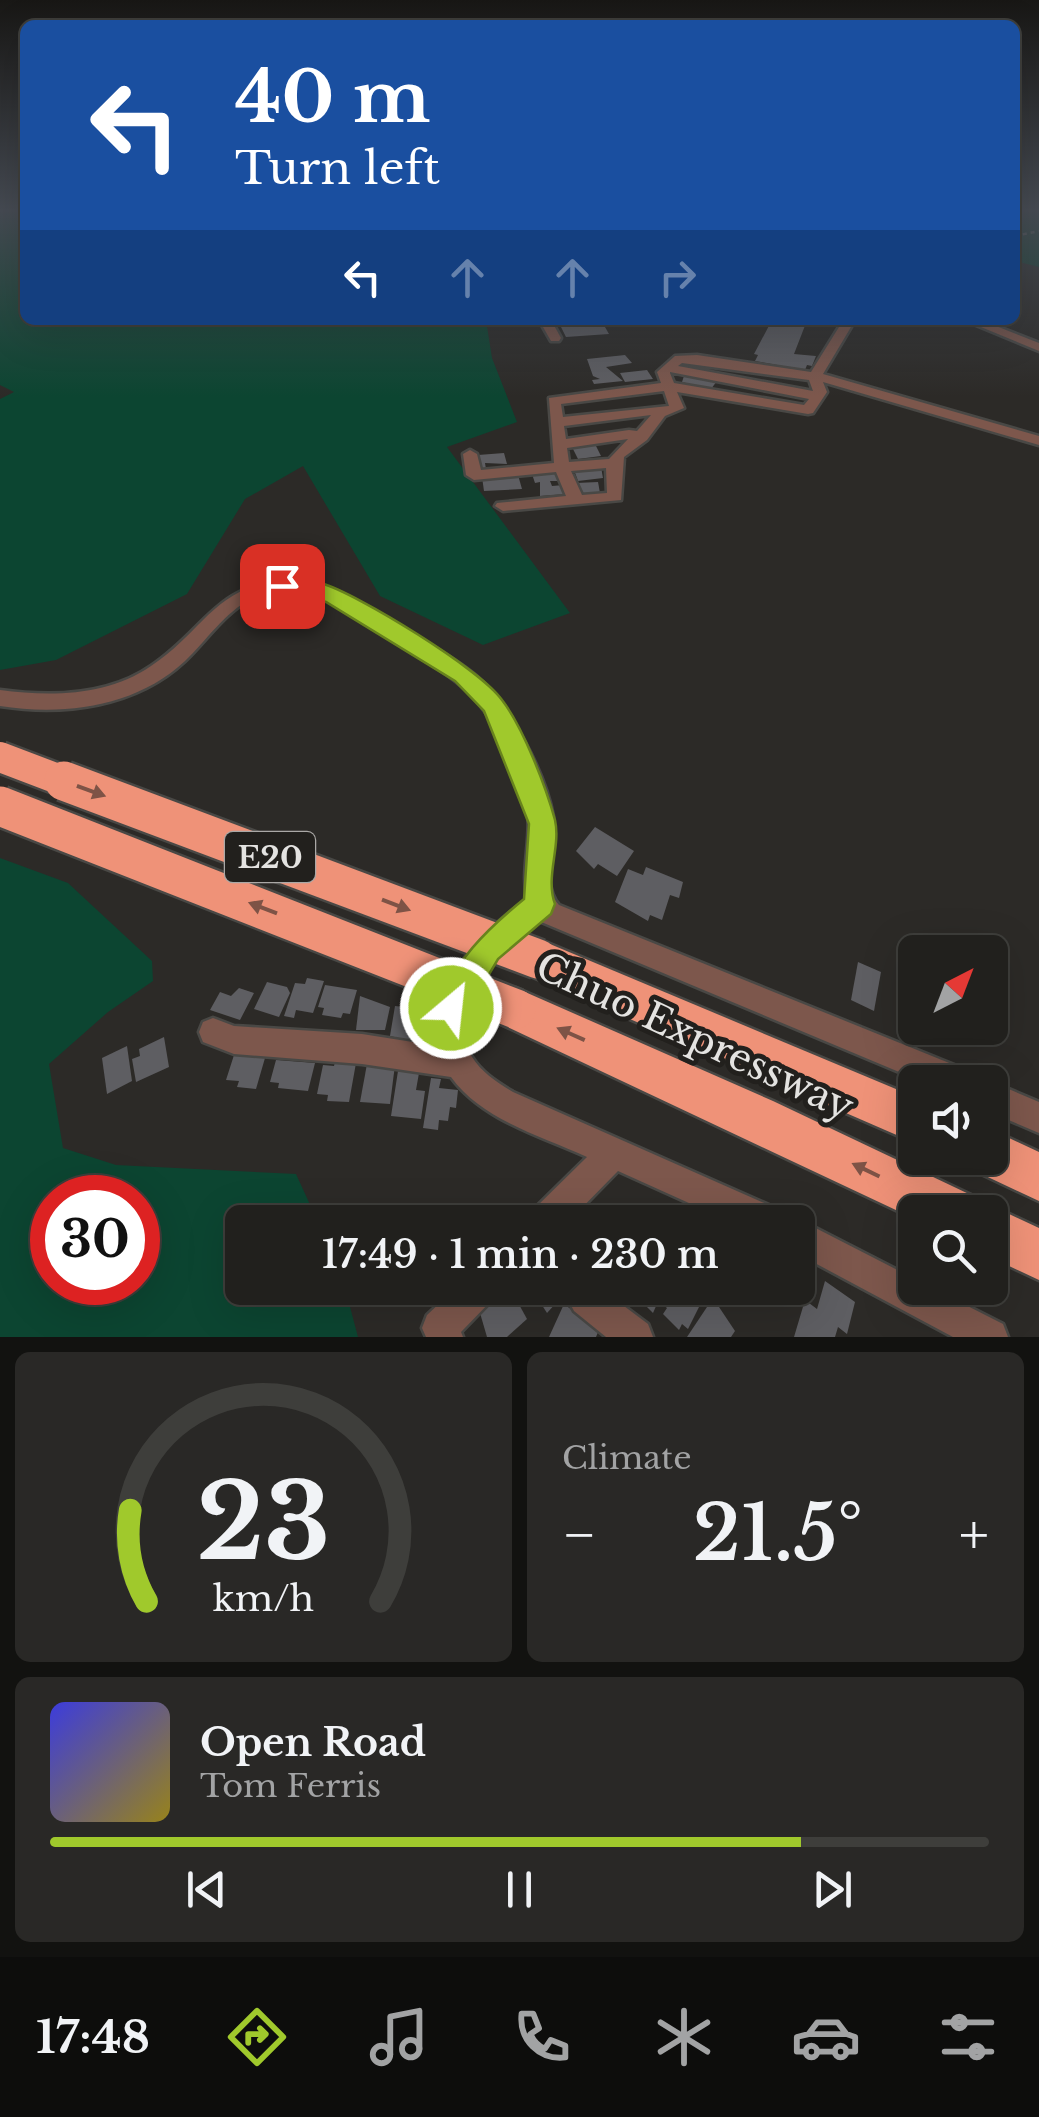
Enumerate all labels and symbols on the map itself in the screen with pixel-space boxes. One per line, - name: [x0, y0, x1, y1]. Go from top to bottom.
- pin: [240, 544, 325, 629]
- one-way arrow: [77, 784, 107, 799]
- road number: E20: [225, 832, 315, 882]
- one-way arrow: [381, 897, 411, 913]
- one-way arrow: [247, 900, 277, 915]
- north arrow: [898, 935, 1008, 1045]
- street label: Chuo Expressway: [529, 942, 861, 1130]
- position arrow: [399, 956, 503, 1060]
- one-way arrow: [556, 1025, 585, 1042]
- one-way arrow: [851, 1162, 880, 1179]
- speed limit sign: 30: [30, 1175, 160, 1305]

